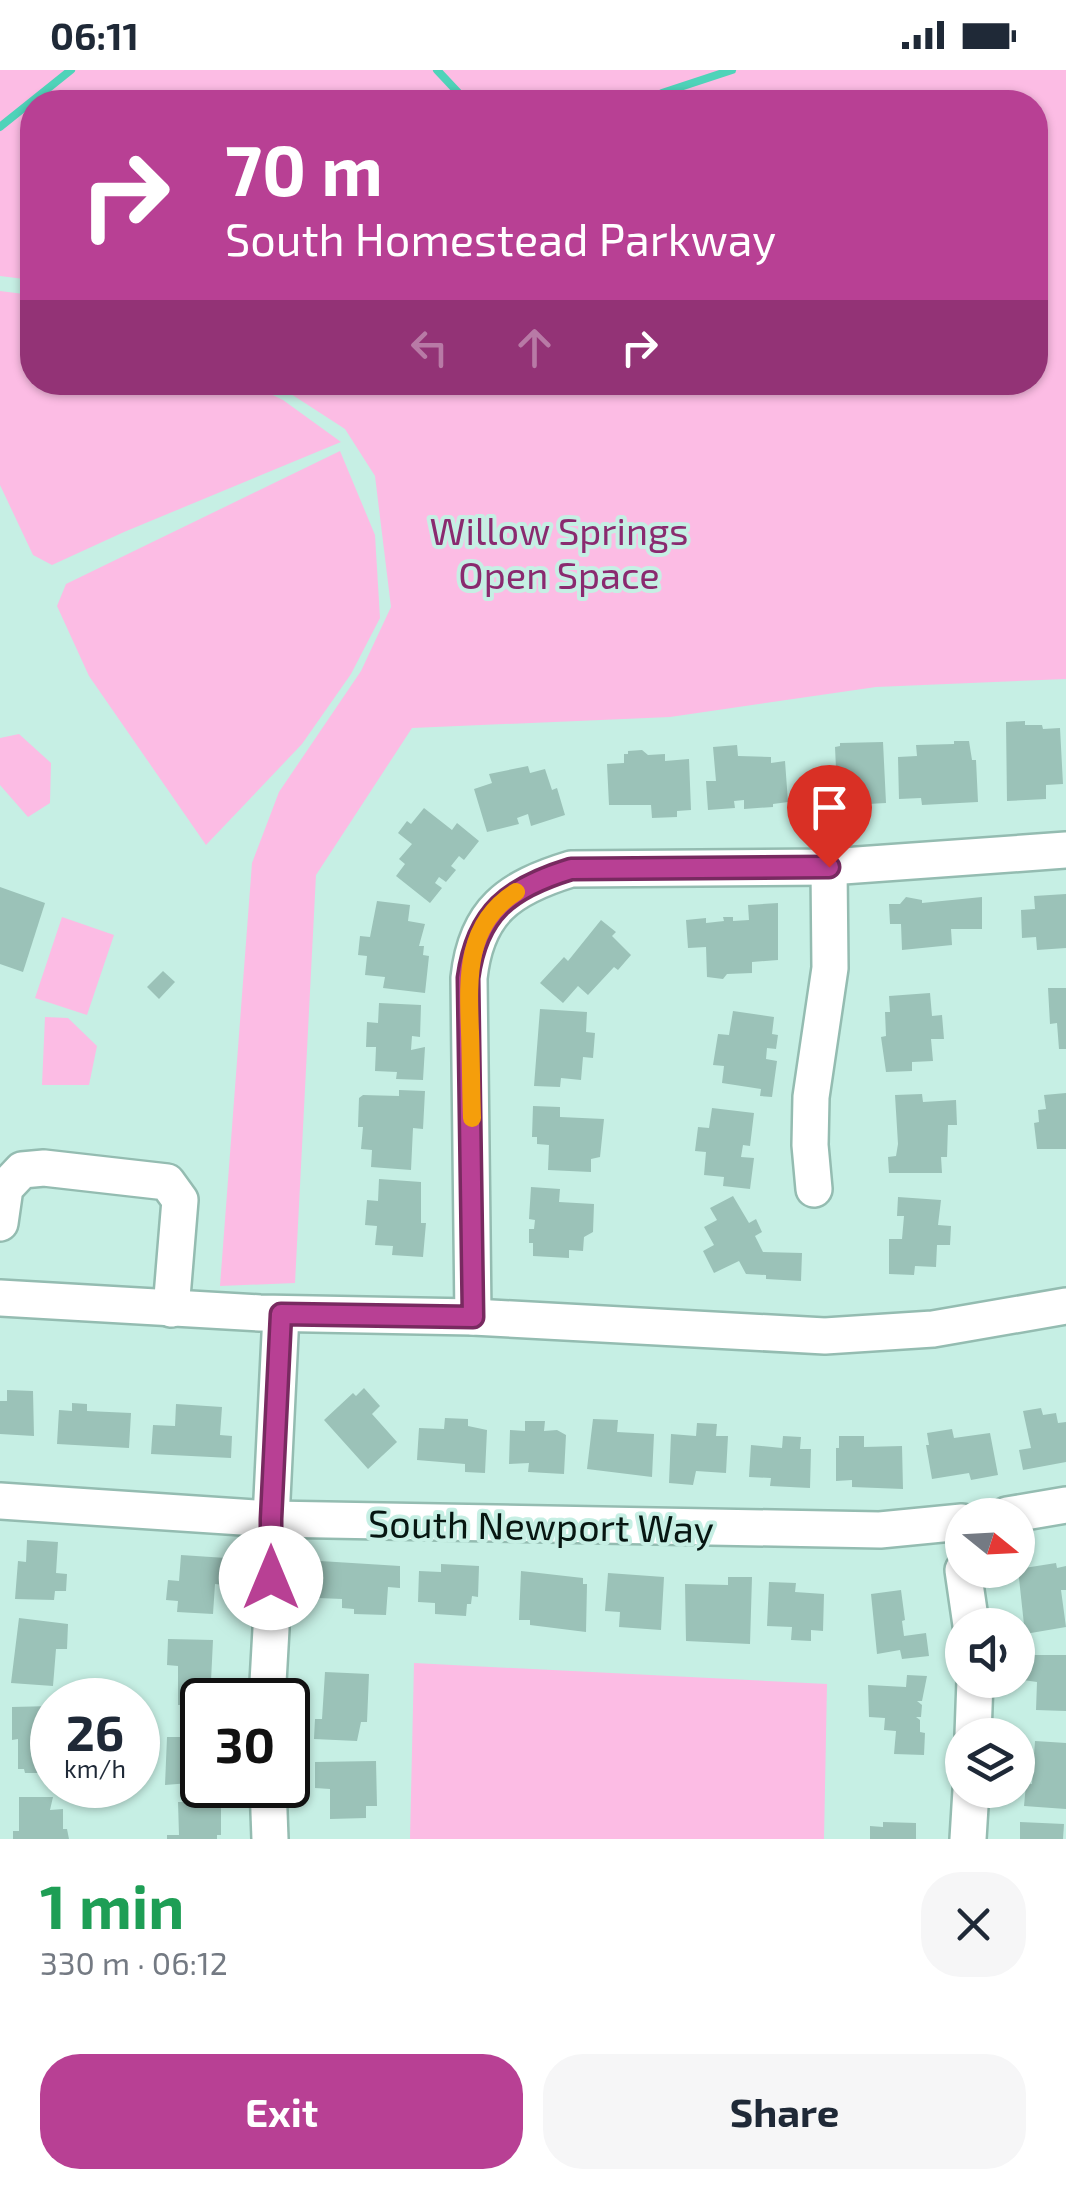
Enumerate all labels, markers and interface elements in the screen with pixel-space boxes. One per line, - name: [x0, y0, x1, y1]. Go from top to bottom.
- text: 06:11: [50, 12, 139, 58]
- text: 70 m: [225, 126, 383, 210]
- icon: right: [60, 130, 190, 260]
- text: South Homestead Parkway: [225, 211, 776, 265]
- icon: left: [402, 320, 457, 375]
- icon: ahead: [507, 320, 562, 375]
- icon: right: [612, 320, 667, 375]
- park label: Willow Springs Open Space: [429, 507, 689, 597]
- pin: [787, 765, 872, 868]
- icon: arrive: [802, 780, 857, 835]
- north arrow: [945, 1498, 1035, 1588]
- map controls: [945, 1498, 1035, 1808]
- street label: South Newport Way: [368, 1499, 714, 1551]
- position arrow: [219, 1526, 323, 1630]
- button: sound: [945, 1608, 1035, 1698]
- speed limit sign: 30: [180, 1678, 310, 1808]
- text: 26: [66, 1701, 124, 1761]
- button: layers: [945, 1718, 1035, 1808]
- text: km/h: [64, 1753, 126, 1783]
- text: 1 min: [40, 1869, 184, 1941]
- button: close: [921, 1872, 1026, 1977]
- text: 330 m · 06:12: [40, 1943, 228, 1981]
- button: Exit: [40, 2054, 523, 2169]
- button: Share: [543, 2054, 1026, 2169]

